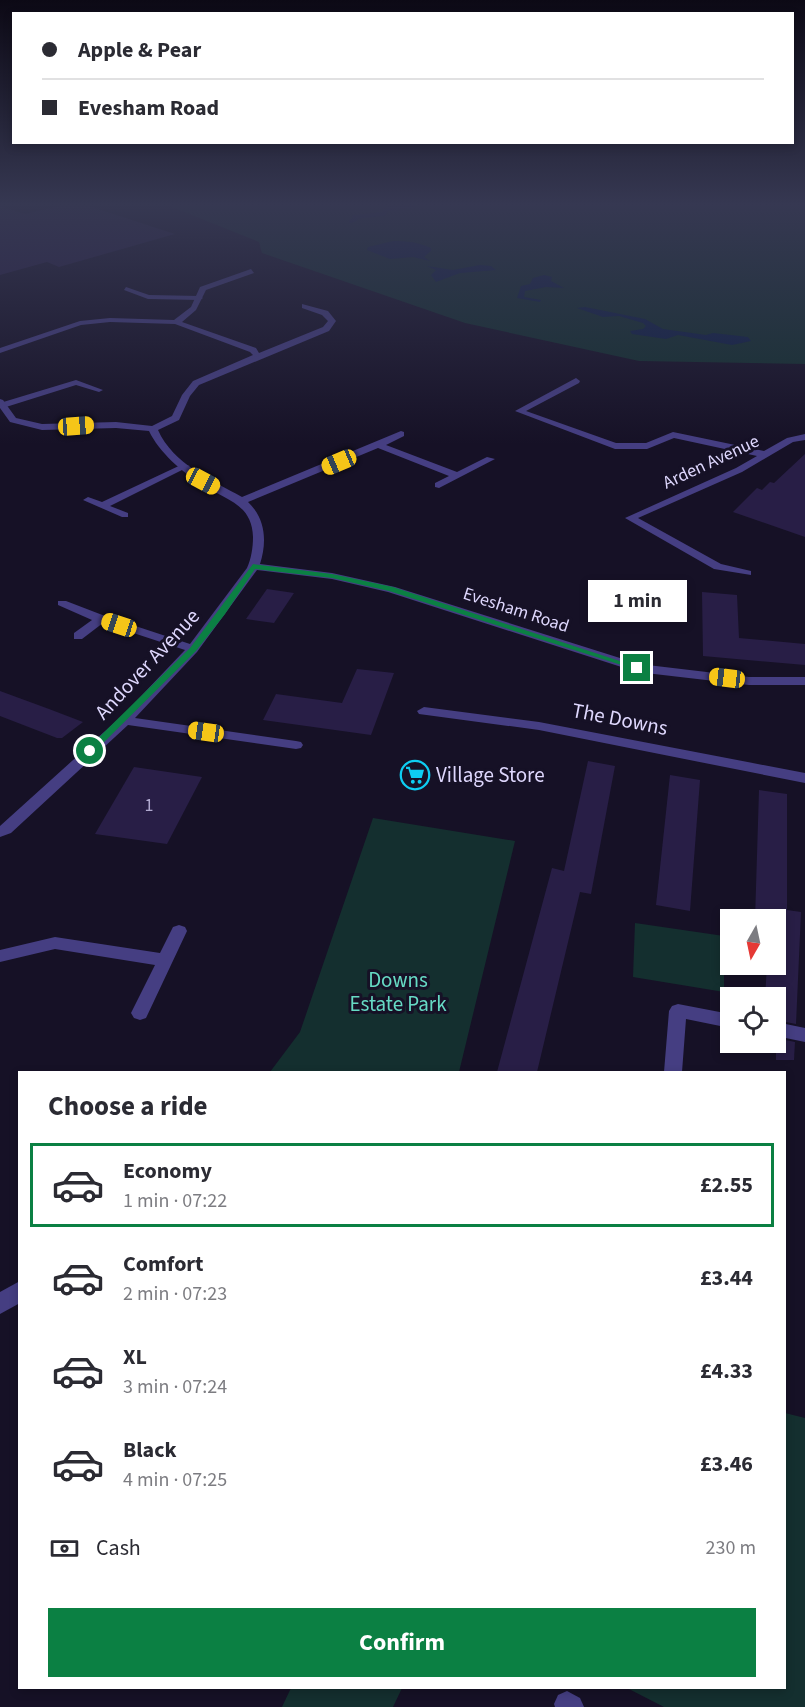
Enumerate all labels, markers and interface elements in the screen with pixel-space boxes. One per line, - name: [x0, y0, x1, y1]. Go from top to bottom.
- text: Apple & Pear: [78, 34, 201, 66]
- text: Evesham Road: [78, 92, 219, 124]
- car: [57, 416, 95, 436]
- street label: Arden Avenue: [659, 429, 763, 495]
- car: [319, 447, 359, 477]
- car: [183, 465, 223, 497]
- street label: Evesham Road: [460, 581, 572, 639]
- callout: 1 min: [588, 581, 686, 623]
- text: 1 min: [613, 587, 662, 615]
- street label: Andover Avenue: [88, 602, 206, 726]
- car: [99, 611, 139, 639]
- route end: [623, 654, 650, 681]
- car: [708, 667, 746, 689]
- street label: The Downs: [570, 695, 671, 743]
- car: [187, 721, 225, 743]
- route start: [76, 737, 103, 764]
- supermarket icon: Village Store: [399, 759, 431, 791]
- place label: Village Store: [436, 760, 545, 790]
- house number: 1: [145, 793, 153, 818]
- north arrow: [720, 909, 786, 975]
- map controls: [720, 909, 786, 1053]
- park label: Downs Estate Park: [349, 965, 447, 1019]
- button: locate: [720, 987, 786, 1053]
- text: Choose a ride: [48, 1087, 208, 1126]
- text: Economy: [123, 1155, 212, 1187]
- icon: car: [51, 1158, 105, 1212]
- text: £2.55: [700, 1169, 753, 1201]
- text: 1 min · 07:22: [123, 1187, 227, 1215]
- text: Comfort: [123, 1248, 204, 1280]
- icon: car: [51, 1251, 105, 1305]
- text: £3.44: [700, 1262, 753, 1294]
- text: 2 min · 07:23: [123, 1280, 227, 1308]
- text: XL: [123, 1341, 147, 1373]
- icon: car: [51, 1344, 105, 1398]
- text: £4.33: [700, 1355, 753, 1387]
- text: 3 min · 07:24: [123, 1373, 227, 1401]
- text: Black: [123, 1434, 177, 1466]
- icon: car: [51, 1437, 105, 1491]
- text: £3.46: [700, 1448, 753, 1480]
- text: 4 min · 07:25: [123, 1466, 227, 1494]
- icon: cash: [48, 1532, 81, 1565]
- text: Cash: [96, 1532, 141, 1564]
- text: 230 m: [706, 1534, 756, 1562]
- button: Confirm: [48, 1608, 756, 1677]

